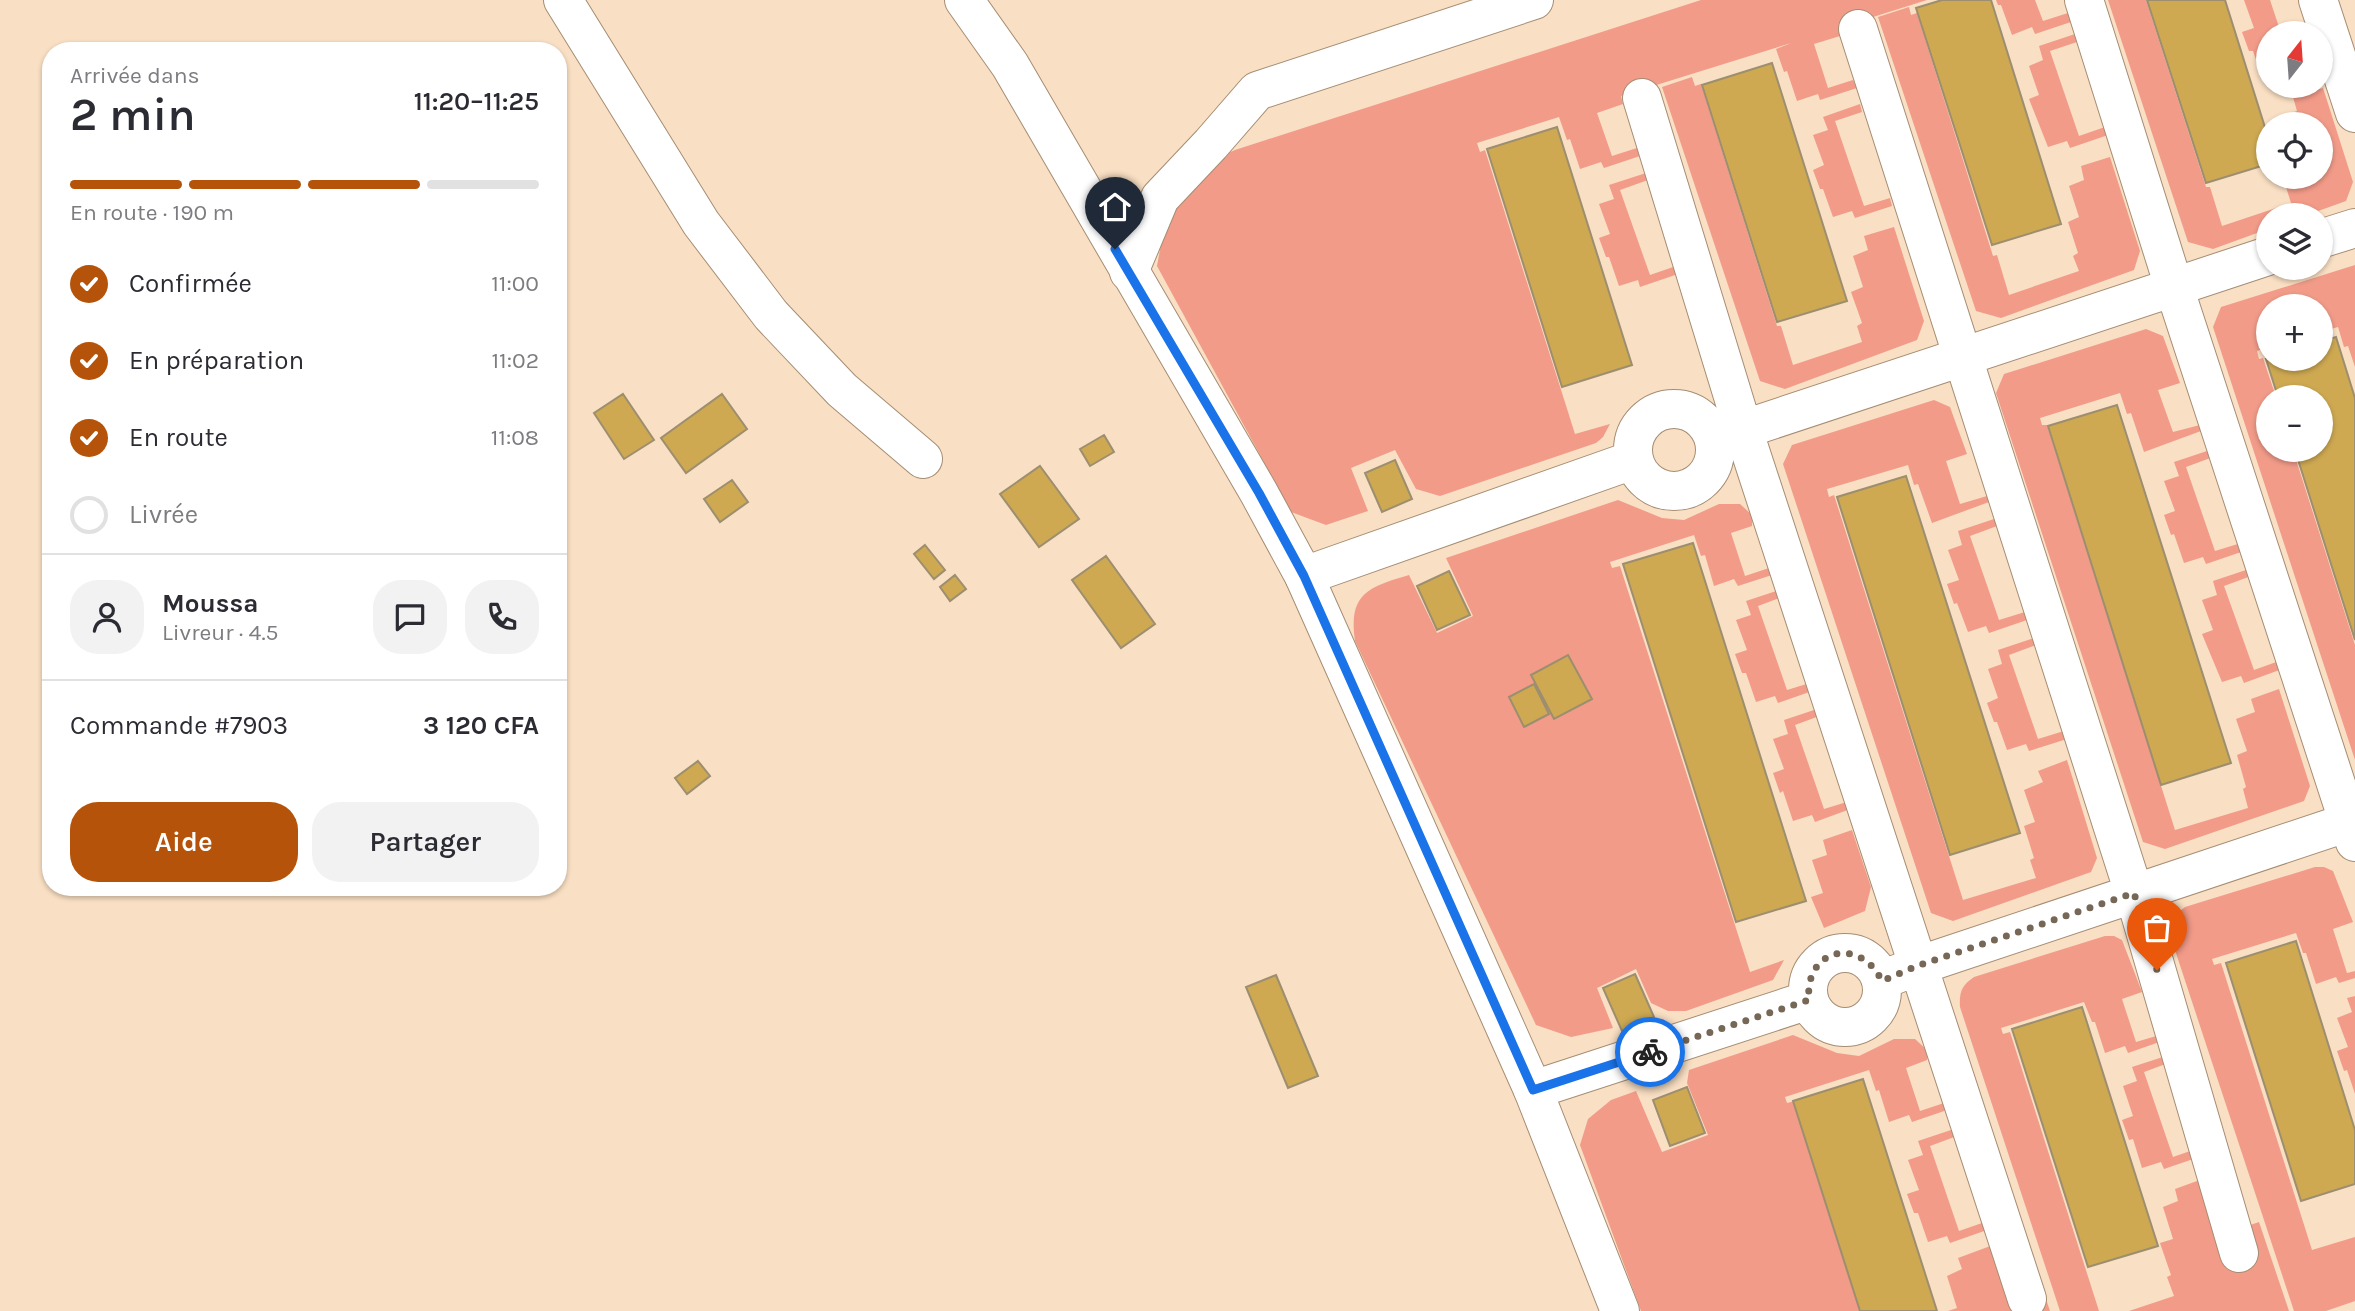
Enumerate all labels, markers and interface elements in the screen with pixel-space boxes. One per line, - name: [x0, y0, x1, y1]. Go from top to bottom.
- north arrow: [2256, 21, 2333, 98]
- map controls: [2256, 21, 2333, 462]
- text: Arrivée dans: [70, 62, 200, 89]
- text: 11:20–11:25: [414, 86, 539, 117]
- text: 2 min: [70, 88, 196, 142]
- button: locate: [2256, 112, 2333, 189]
- pin: [1085, 177, 1145, 249]
- icon: home: [1096, 188, 1134, 226]
- text: En route · 190 m: [70, 199, 234, 226]
- button: layers: [2256, 203, 2333, 280]
- icon: check: [70, 265, 108, 303]
- text: Confirmée: [129, 268, 252, 299]
- text: 11:00: [491, 270, 539, 297]
- button: +: [2256, 294, 2333, 371]
- icon: check: [70, 342, 108, 380]
- text: En préparation: [129, 345, 304, 376]
- text: 11:02: [492, 347, 539, 374]
- button: −: [2256, 385, 2333, 462]
- icon: check: [70, 419, 108, 457]
- text: En route: [129, 422, 228, 453]
- text: 11:08: [491, 424, 539, 451]
- text: Livrée: [129, 499, 198, 530]
- button: person: [70, 580, 144, 654]
- button: chat: [373, 580, 447, 654]
- button: phone: [465, 580, 539, 654]
- text: Moussa: [162, 588, 258, 619]
- text: Livreur · 4.5: [162, 619, 279, 646]
- text: Commande #7903: [70, 710, 288, 741]
- text: 3 120 CFA: [423, 710, 539, 741]
- button: Aide: [70, 802, 298, 882]
- button: Partager: [312, 802, 539, 882]
- pin: [2127, 898, 2187, 970]
- icon: bag: [2138, 909, 2176, 947]
- courier: [1615, 1017, 1685, 1087]
- icon: bike: [1631, 1033, 1669, 1071]

